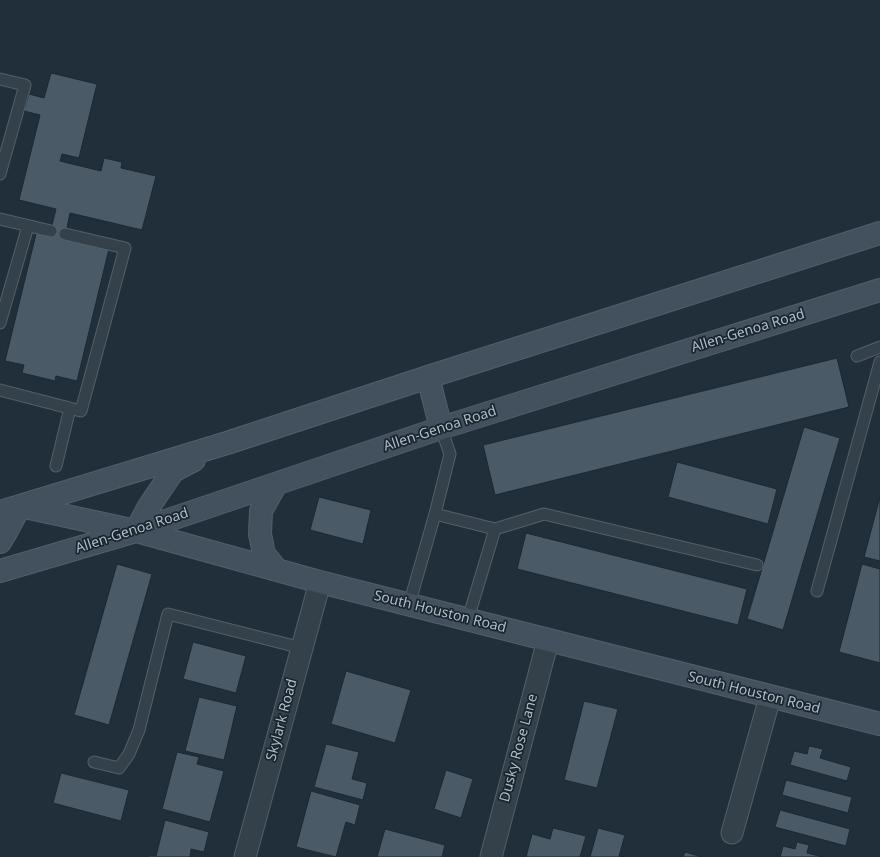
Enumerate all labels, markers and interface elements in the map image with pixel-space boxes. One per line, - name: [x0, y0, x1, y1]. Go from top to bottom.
- street label: Allen-Genoa Road: [689, 306, 807, 356]
- street label: Allen-Genoa Road: [381, 403, 499, 455]
- street label: Allen-Genoa Road: [73, 505, 191, 557]
- street label: South Houston Road: [372, 587, 508, 637]
- street label: South Houston Road: [686, 668, 822, 718]
- street label: Skylark Road: [263, 677, 301, 763]
- street label: Dusky Rose Lane: [497, 692, 541, 804]

